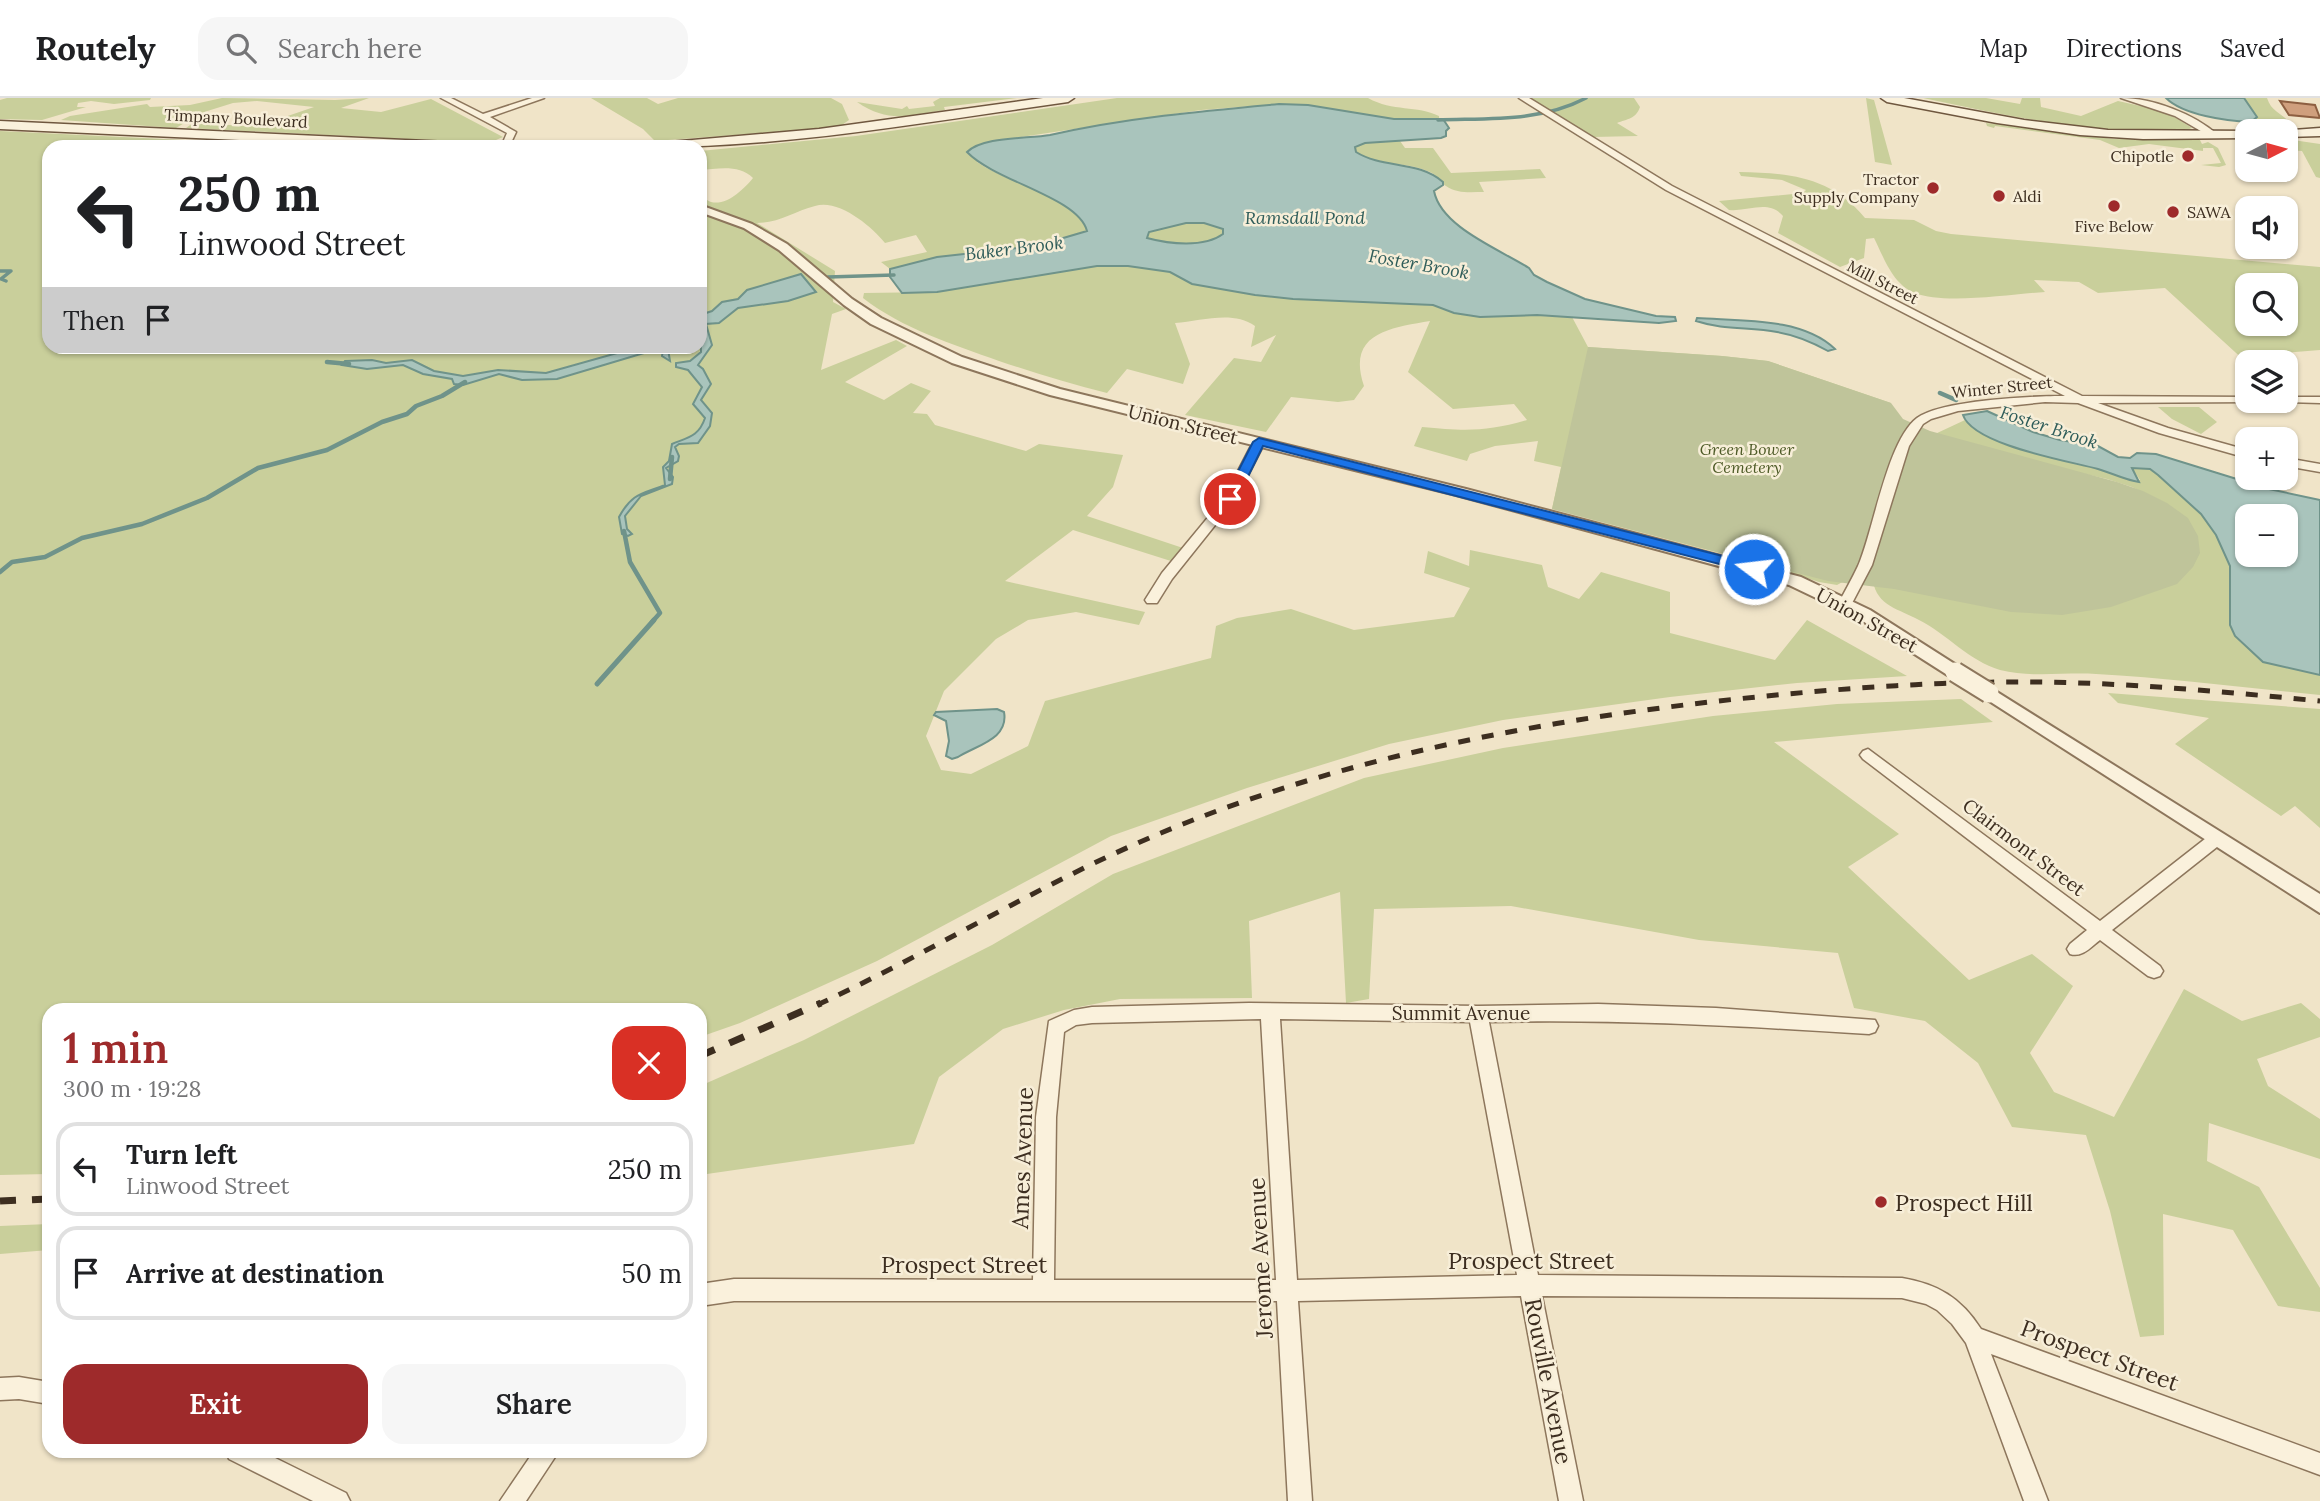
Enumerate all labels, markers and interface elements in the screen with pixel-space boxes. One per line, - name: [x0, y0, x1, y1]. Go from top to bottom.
- search box: [198, 17, 688, 80]
- text: Routely: [35, 27, 156, 69]
- icon: search: [222, 29, 260, 67]
- text: Search here: [278, 32, 422, 65]
- text: Map: [1979, 33, 2028, 64]
- text: Directions: [2066, 33, 2182, 64]
- text: Saved: [2220, 33, 2285, 64]
- street label: Timpany Boulevard: [164, 104, 309, 132]
- north arrow: [2235, 119, 2298, 182]
- map controls: [2235, 119, 2298, 567]
- place label: Chipotle: [2111, 146, 2174, 166]
- marker: Chipotle: [2180, 148, 2196, 164]
- text: 250 m: [178, 162, 320, 224]
- icon: left: [63, 168, 154, 259]
- place label: Tractor Supply Company: [1794, 169, 1920, 207]
- marker: Tractor Supply Company: [1925, 180, 1941, 196]
- place label: Aldi: [2012, 186, 2041, 206]
- marker: Aldi: [1991, 188, 2007, 204]
- button: sound: [2235, 196, 2298, 259]
- marker: Five Below: [2106, 198, 2122, 214]
- place label: SAWA: [2187, 202, 2232, 222]
- marker: SAWA: [2165, 204, 2181, 220]
- water label: Ramsdall Pond: [1245, 206, 1365, 229]
- place label: Five Below: [2074, 216, 2154, 236]
- text: Linwood Street: [178, 223, 405, 264]
- water label: Baker Brook: [963, 231, 1065, 265]
- water label: Foster Brook: [1367, 244, 1471, 284]
- street label: Mill Street: [1844, 256, 1923, 309]
- button: search: [2235, 273, 2298, 336]
- icon: arrive: [139, 301, 177, 339]
- text: Then: [63, 304, 125, 337]
- button: layers: [2235, 350, 2298, 413]
- street label: Winter Street: [1951, 372, 2054, 402]
- street label: Union Street: [1125, 399, 1241, 449]
- water label: Foster Brook: [1997, 400, 2101, 454]
- button: +: [2235, 427, 2298, 490]
- park label: Green Bower Cemetery: [1700, 439, 1795, 477]
- pin: [1200, 469, 1260, 529]
- icon: arrive: [1211, 480, 1249, 518]
- button: −: [2235, 504, 2298, 567]
- position arrow: [1717, 532, 1791, 606]
- street label: Union Street: [1812, 582, 1923, 658]
- street label: Clairmont Street: [1958, 793, 2091, 901]
- street label: Summit Avenue: [1392, 1001, 1530, 1025]
- text: 1 min: [63, 1021, 168, 1075]
- button: close: [612, 1026, 686, 1100]
- text: 300 m · 19:28: [63, 1074, 202, 1103]
- street label: Ames Avenue: [1005, 1086, 1039, 1231]
- text: Turn left: [126, 1138, 237, 1171]
- icon: left: [67, 1150, 105, 1188]
- text: 250 m: [608, 1153, 682, 1186]
- text: Linwood Street: [126, 1171, 289, 1200]
- street label: Jerome Avenue: [1241, 1177, 1279, 1340]
- place label: Prospect Hill: [1895, 1188, 2033, 1217]
- marker: Prospect Hill: [1873, 1194, 1889, 1210]
- street label: Prospect Street: [1448, 1246, 1614, 1275]
- street label: Prospect Street: [881, 1250, 1047, 1279]
- icon: arrive: [67, 1254, 105, 1292]
- text: Arrive at destination: [126, 1257, 384, 1290]
- text: 50 m: [622, 1257, 682, 1290]
- street label: Rouville Avenue: [1519, 1296, 1579, 1466]
- street label: Prospect Street: [2017, 1313, 2183, 1397]
- button: Exit: [63, 1364, 368, 1444]
- button: Share: [382, 1364, 686, 1444]

